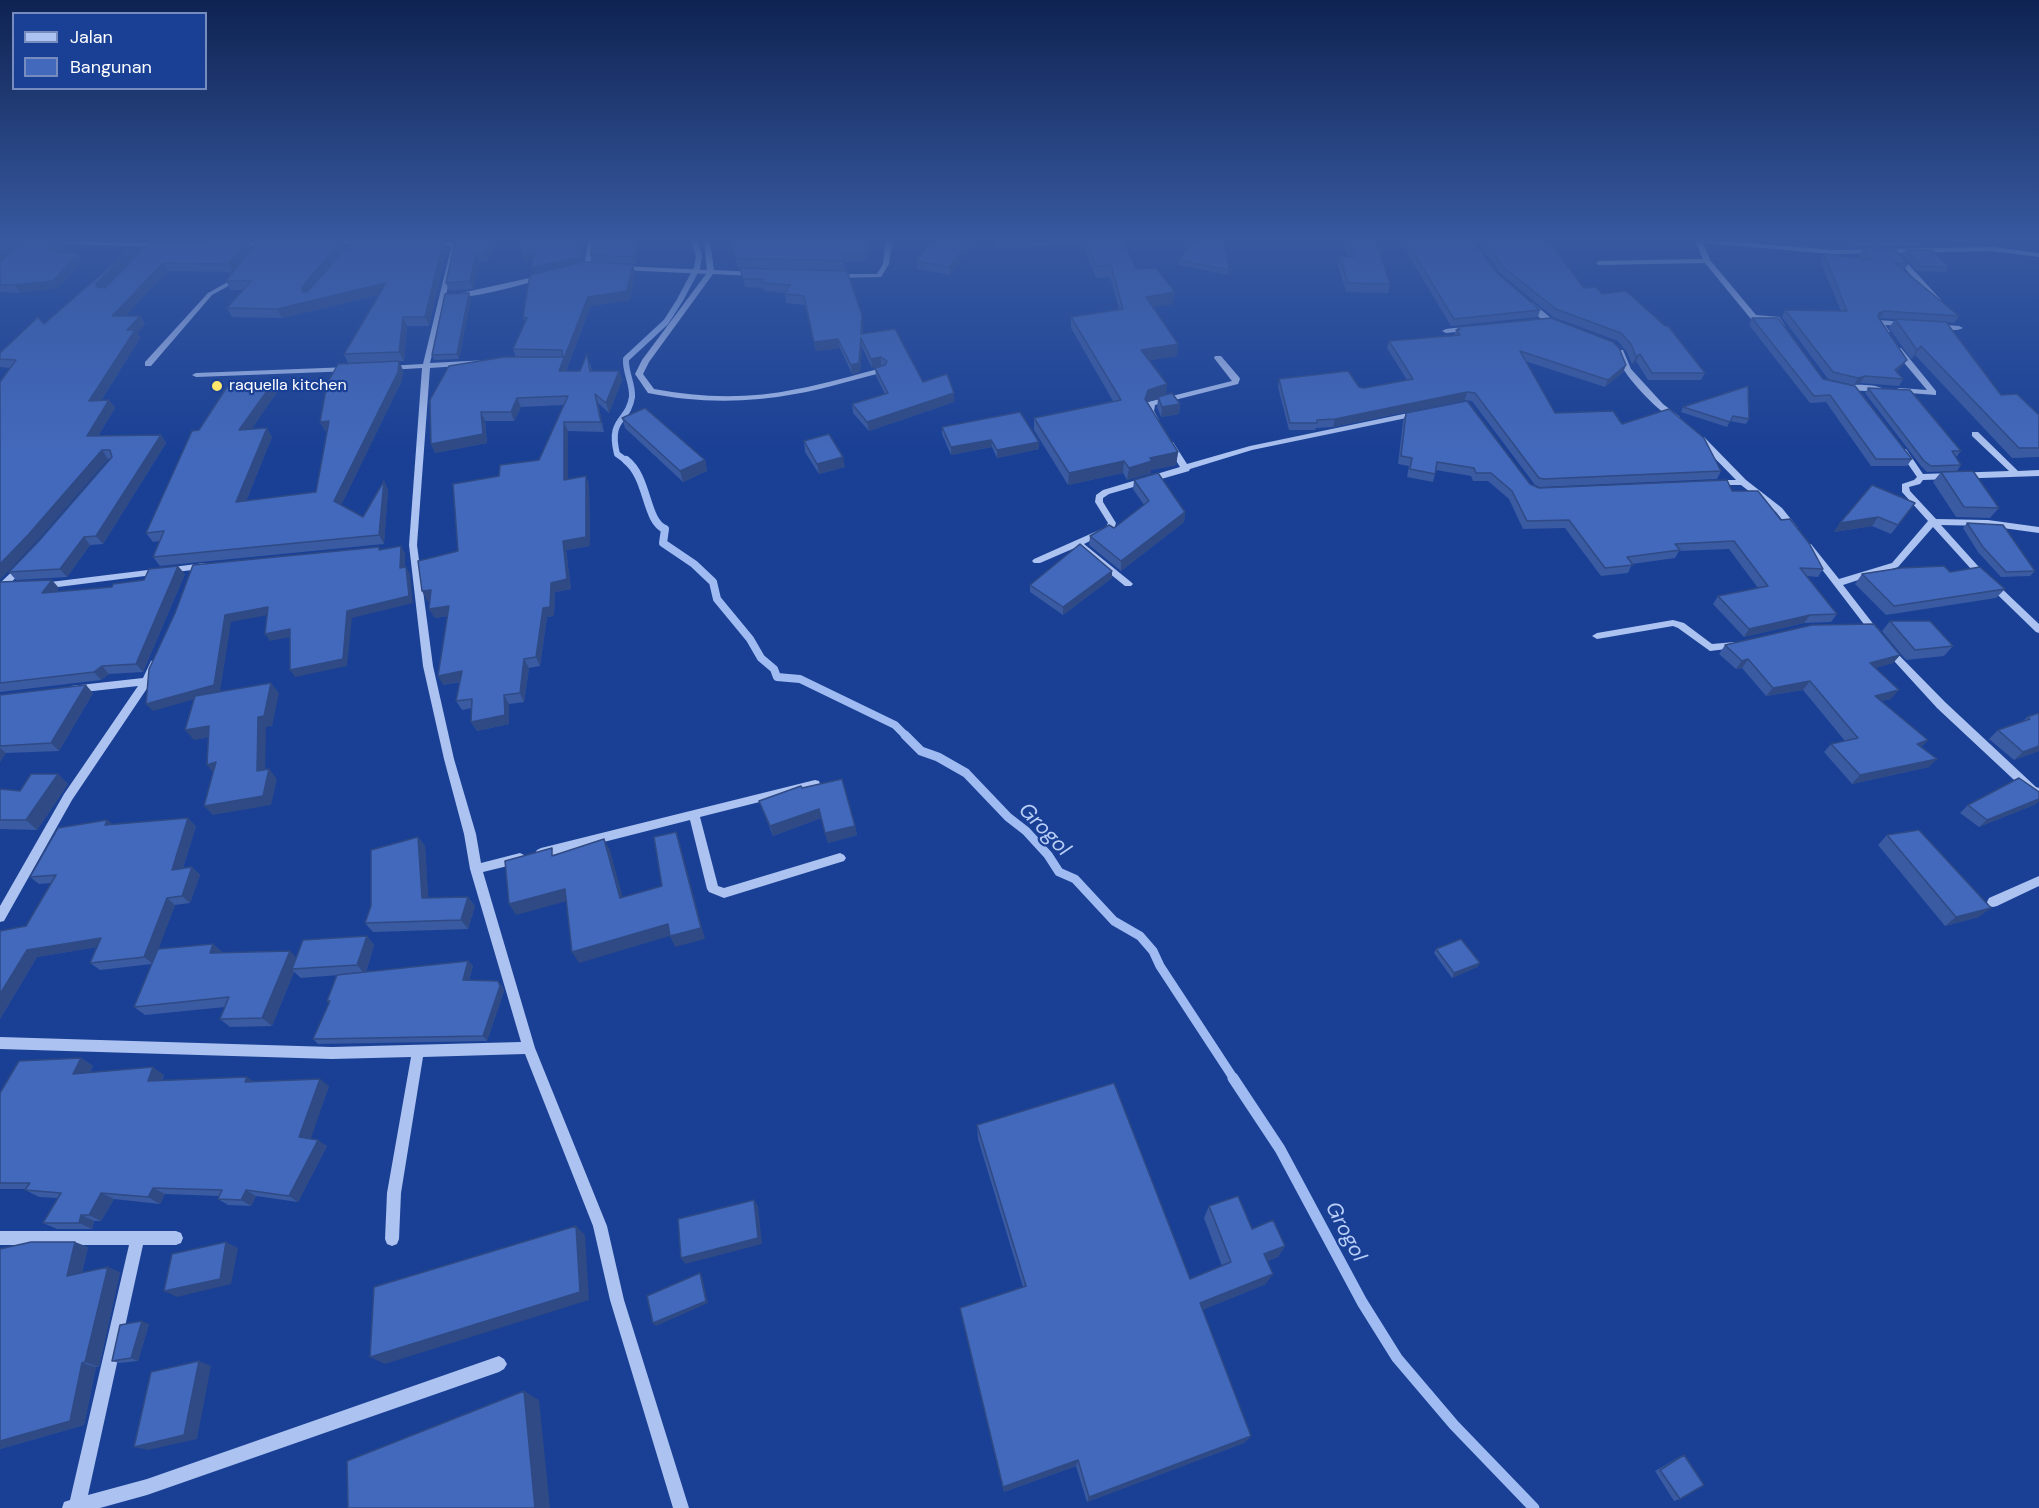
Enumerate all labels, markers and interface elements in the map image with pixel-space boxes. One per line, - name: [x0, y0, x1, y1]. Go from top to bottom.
- legend: [12, 12, 207, 90]
- text: Jalan: [70, 25, 113, 49]
- text: Bangunan: [70, 55, 152, 79]
- place label: raquella kitchen: [229, 376, 347, 396]
- marker: raquella kitchen: [210, 379, 224, 393]
- water label: Grogol: [1013, 798, 1075, 862]
- water label: Grogol: [1319, 1198, 1371, 1266]

